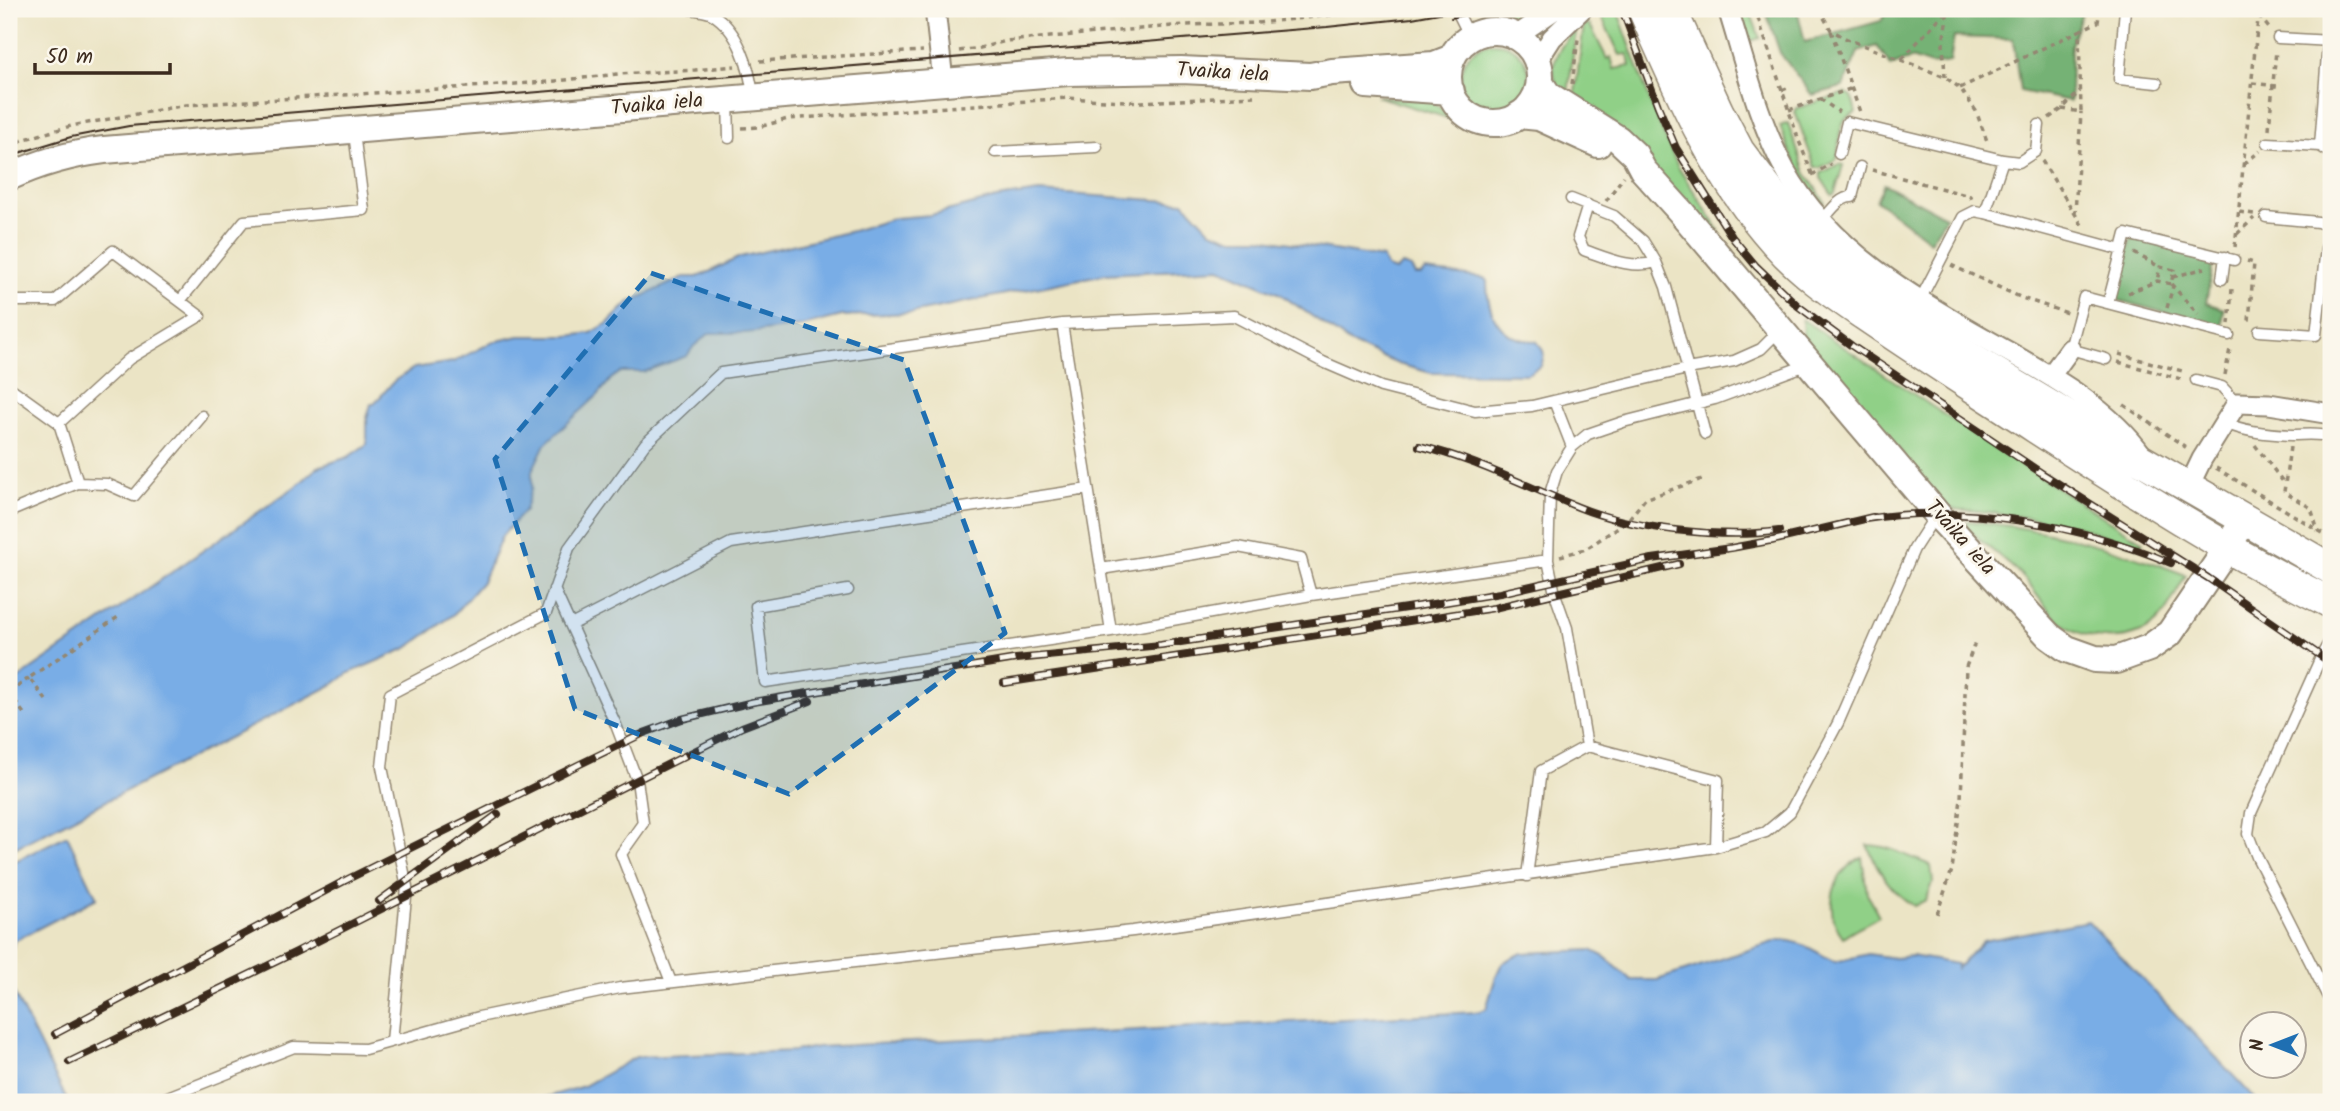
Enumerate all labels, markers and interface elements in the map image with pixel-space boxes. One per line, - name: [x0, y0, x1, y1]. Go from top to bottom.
- scale bar: [35, 32, 170, 76]
- text: 50 m: [46, 41, 93, 74]
- street label: Tvaika iela: [1176, 54, 1270, 92]
- street label: Tvaika iela: [609, 85, 705, 125]
- street label: Tvaika iela: [1917, 493, 2003, 583]
- north arrow: [2238, 1010, 2308, 1080]
- text: N: [2243, 1039, 2273, 1051]

